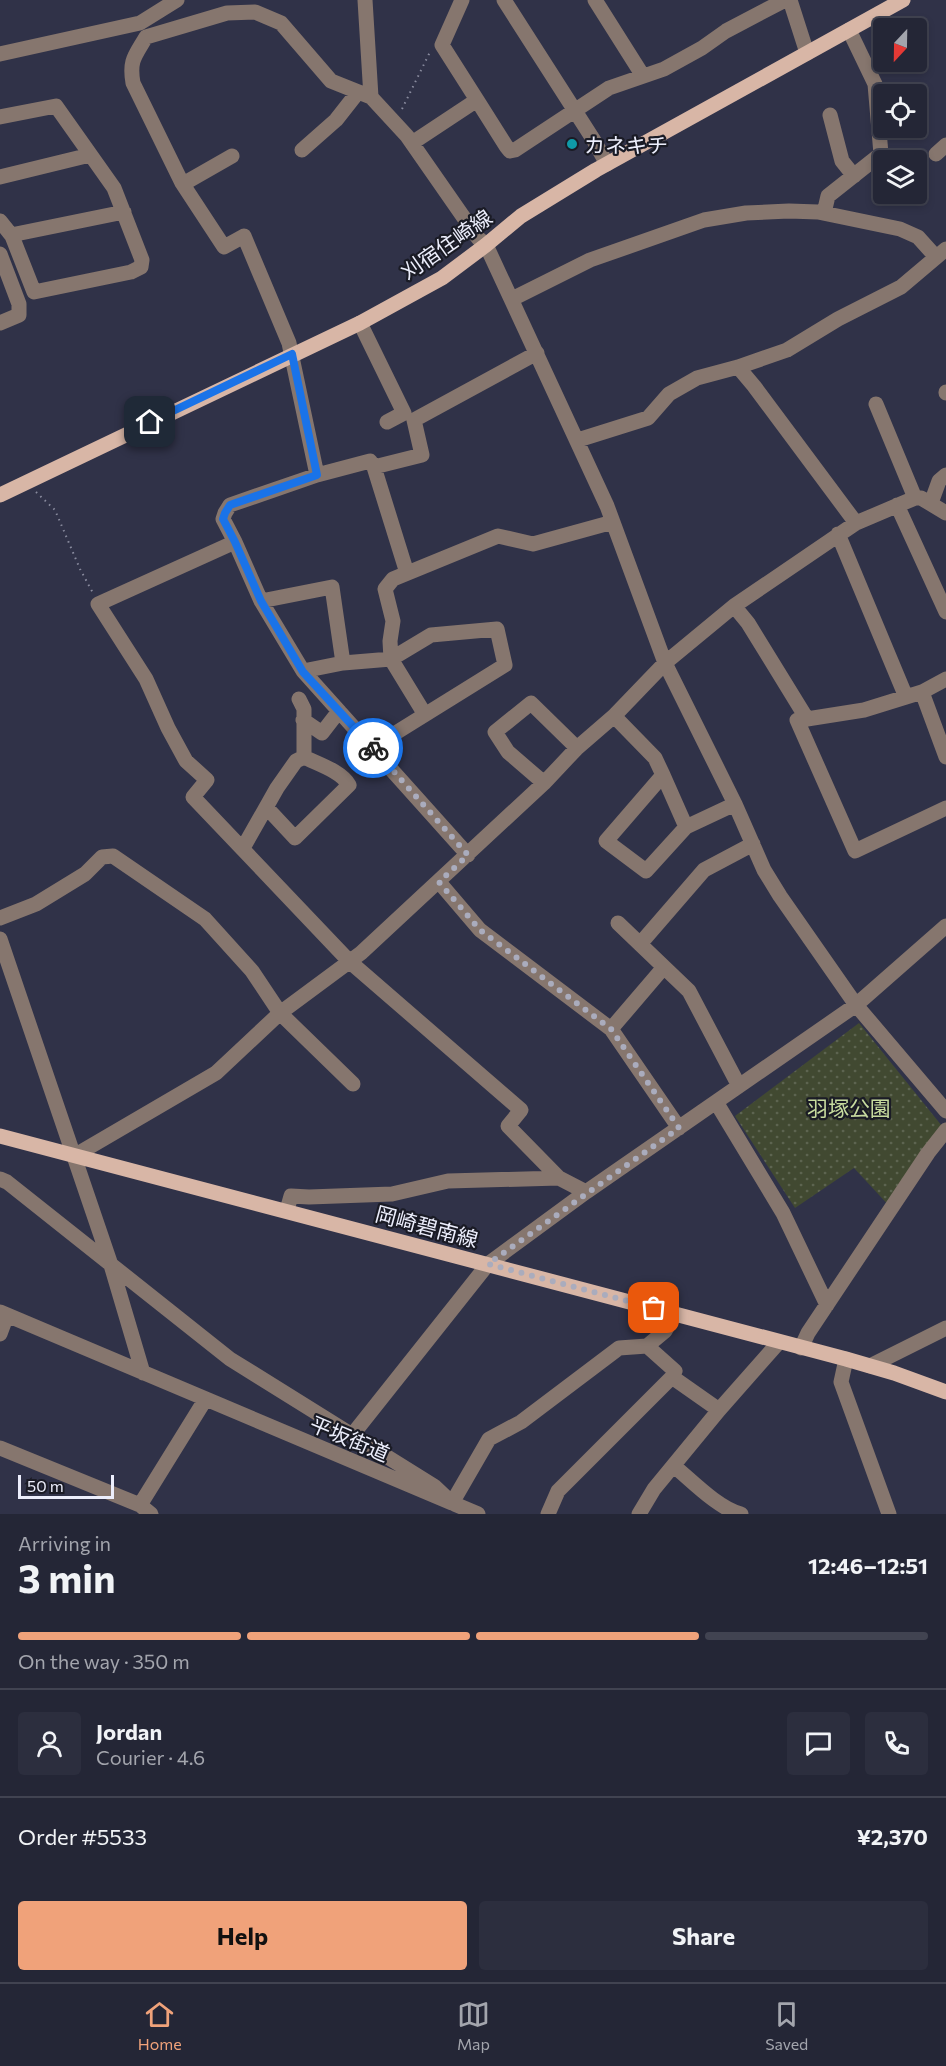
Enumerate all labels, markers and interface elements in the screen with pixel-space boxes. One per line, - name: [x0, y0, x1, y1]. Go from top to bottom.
- north arrow: [873, 18, 927, 72]
- map controls: [873, 18, 927, 204]
- button: locate: [873, 84, 927, 138]
- place label: カネキチ: [584, 132, 668, 157]
- marker: カネキチ: [565, 137, 579, 151]
- button: layers: [873, 150, 927, 204]
- street label: 刈宿住崎線: [396, 204, 496, 284]
- pin: [124, 396, 175, 447]
- icon: home: [133, 405, 166, 438]
- courier: [343, 718, 403, 778]
- icon: bike: [357, 732, 390, 765]
- park label: 羽塚公園: [807, 1095, 891, 1120]
- street label: 岡崎碧南線: [373, 1200, 481, 1252]
- pin: [628, 1282, 679, 1333]
- icon: bag: [637, 1291, 670, 1324]
- street label: 平坂街道: [306, 1410, 394, 1466]
- scale bar: [18, 1472, 114, 1500]
- text: 50 m: [27, 1476, 64, 1495]
- text: Arriving in: [18, 1531, 111, 1555]
- text: 12:46–12:51: [808, 1552, 928, 1579]
- text: 3 min: [18, 1553, 116, 1601]
- text: On the way · 350 m: [18, 1649, 190, 1673]
- button: person: [18, 1712, 81, 1775]
- button: chat: [787, 1712, 850, 1775]
- button: phone: [865, 1712, 928, 1775]
- text: Jordan: [96, 1718, 162, 1745]
- text: Courier · 4.6: [96, 1745, 205, 1769]
- text: Order #5533: [18, 1823, 147, 1850]
- text: ¥2,370: [857, 1823, 928, 1850]
- button: Help: [18, 1901, 467, 1970]
- button: Share: [479, 1901, 928, 1970]
- tab: Home: [138, 1998, 182, 2053]
- tab: Map: [457, 1998, 490, 2053]
- tab: Saved: [765, 1998, 808, 2053]

